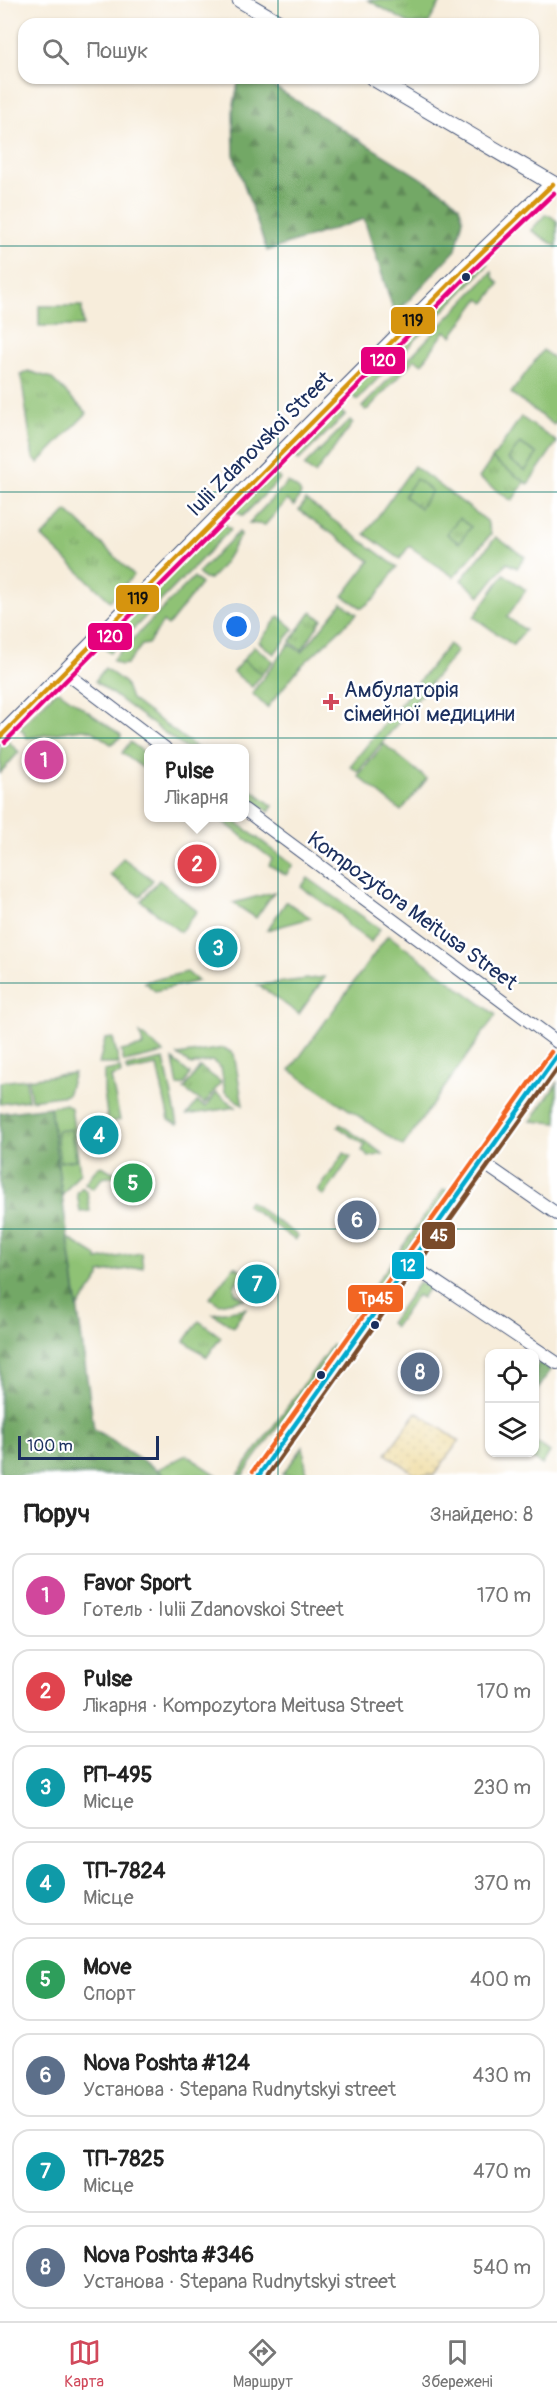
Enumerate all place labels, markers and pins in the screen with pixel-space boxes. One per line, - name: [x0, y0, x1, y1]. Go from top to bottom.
- unlabelled marker: [460, 271, 472, 283]
- place label: Амбулаторія сімейної медицини: [344, 677, 515, 728]
- marker: Амбулаторія сімейної медицини: [322, 693, 340, 711]
- pin: 1: [24, 738, 63, 783]
- pin: 2: [178, 842, 216, 886]
- pin: 3: [198, 926, 238, 970]
- pin: 4: [80, 1112, 118, 1158]
- pin: 5: [114, 1160, 152, 1206]
- pin: 6: [338, 1198, 376, 1242]
- pin: 7: [238, 1262, 276, 1306]
- unlabelled marker: [369, 1319, 381, 1331]
- pin: 8: [400, 1350, 440, 1394]
- unlabelled marker: [315, 1369, 327, 1381]

